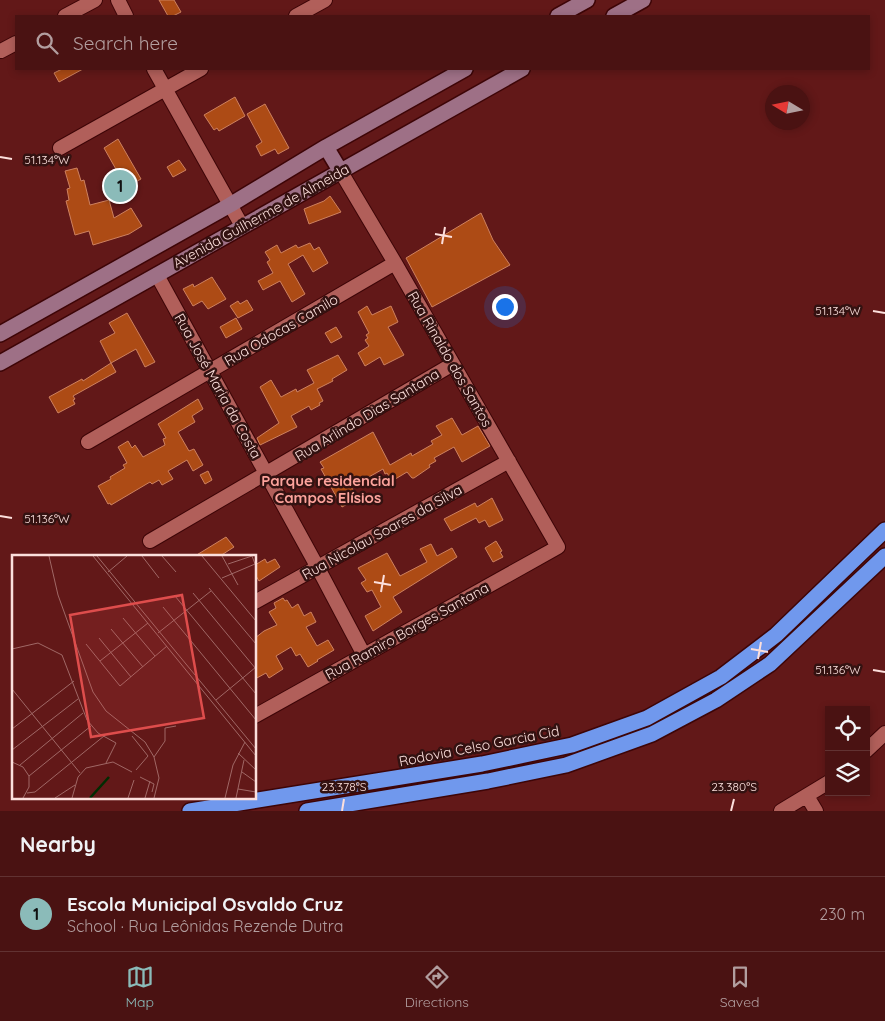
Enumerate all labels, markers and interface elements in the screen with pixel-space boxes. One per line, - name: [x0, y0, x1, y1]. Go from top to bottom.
- search box: [15, 15, 870, 70]
- icon: search: [33, 29, 61, 57]
- text: Search here: [73, 31, 178, 55]
- north arrow: [765, 85, 810, 130]
- text: 51.134°W: [24, 152, 70, 167]
- street label: Avenida Guilherme de Almeida: [170, 160, 352, 272]
- pin: 1: [104, 167, 136, 205]
- street label: Rua Rinaldo dos Santos: [404, 288, 496, 430]
- street label: Rua Odocas Camilo: [221, 290, 341, 370]
- your location: [492, 294, 518, 320]
- text: 51.134°W: [815, 303, 861, 318]
- street label: Rua José Maria da Costa: [171, 310, 265, 462]
- street label: Rua Arlindo Dias Santana: [292, 365, 442, 465]
- district label: Parque residencial Campos Elísios: [261, 471, 395, 507]
- street label: Rua Nicolau Soares da Silva: [299, 480, 465, 584]
- text: 51.136°W: [24, 511, 70, 526]
- inset map: [12, 555, 256, 798]
- street label: Rua Ramiro Borges Santana: [322, 578, 492, 684]
- text: 51.136°W: [815, 662, 861, 677]
- map controls: [825, 706, 870, 796]
- button: locate: [825, 706, 870, 751]
- street label: Rodovia Celso Garcia Cid: [397, 722, 561, 770]
- button: layers: [825, 751, 870, 796]
- text: 23.378°S: [322, 779, 367, 794]
- text: 23.380°S: [711, 779, 757, 794]
- text: Nearby: [20, 831, 96, 857]
- text: Escola Municipal Osvaldo Cruz: [67, 892, 343, 916]
- text: 1: [33, 904, 39, 924]
- text: 230 m: [819, 904, 865, 924]
- text: School · Rua Leônidas Rezende Dutra: [67, 916, 343, 936]
- tab: Map: [125, 963, 154, 1011]
- tab: Directions: [405, 963, 469, 1011]
- tab: Saved: [720, 963, 760, 1011]

